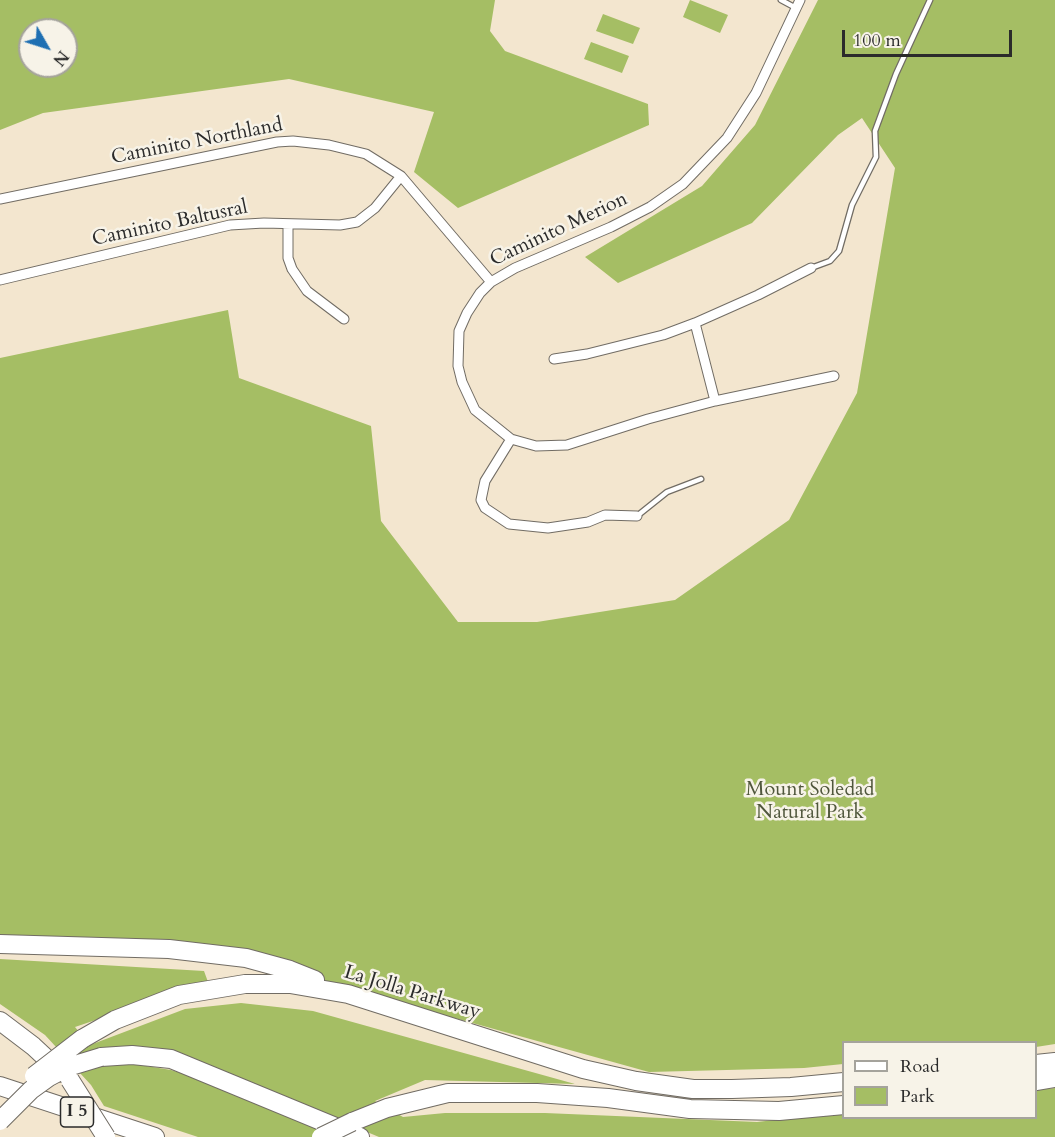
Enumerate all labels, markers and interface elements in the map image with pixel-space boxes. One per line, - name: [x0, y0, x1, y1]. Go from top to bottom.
- north arrow: [18, 18, 78, 78]
- scale bar: [845, 18, 1014, 56]
- text: 100 m: [853, 28, 901, 53]
- text: N: [48, 46, 73, 70]
- street label: Caminito Northland: [109, 114, 285, 170]
- street label: Caminito Merion: [486, 188, 632, 272]
- street label: Caminito Baltusral: [90, 196, 250, 252]
- park label: Mount Soledad Natural Park: [746, 778, 874, 825]
- street label: La Jolla Parkway: [341, 961, 483, 1025]
- legend: [842, 1041, 1037, 1119]
- text: Road: [900, 1054, 940, 1079]
- text: Park: [900, 1084, 935, 1109]
- road number: I 5: [60, 1097, 94, 1127]

